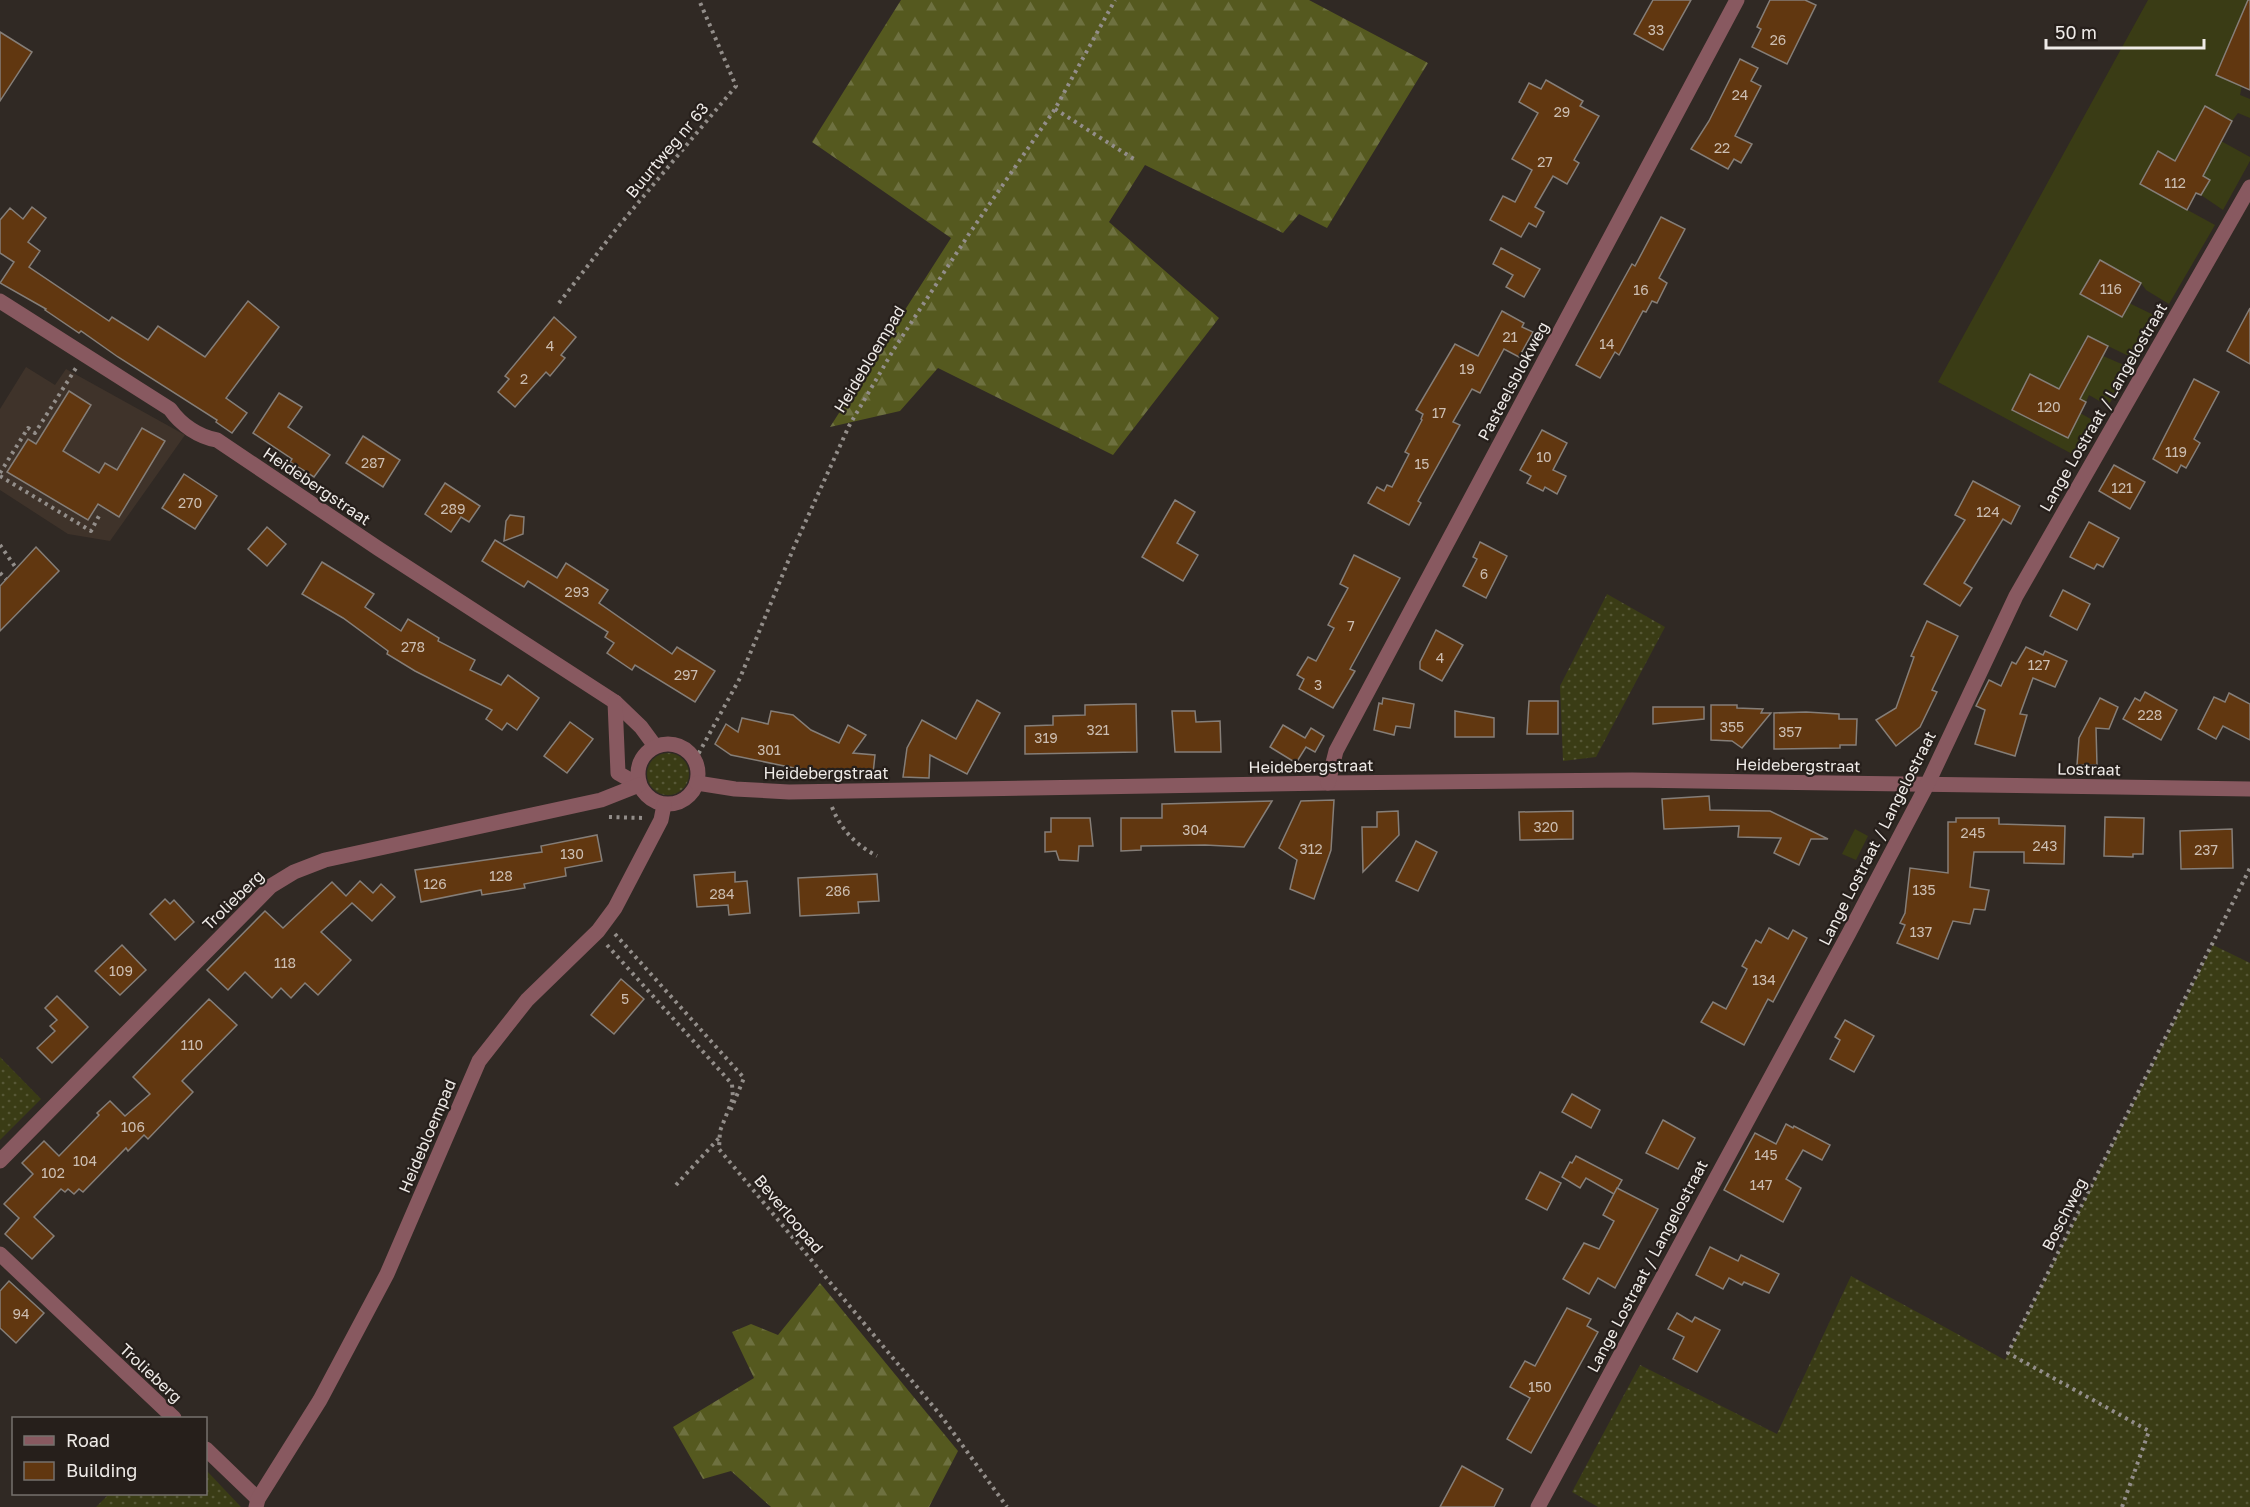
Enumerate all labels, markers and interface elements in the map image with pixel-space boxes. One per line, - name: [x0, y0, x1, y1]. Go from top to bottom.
- scale bar: [2046, 12, 2204, 50]
- house number: 33: [1648, 21, 1664, 38]
- text: 50 m: [2055, 21, 2097, 43]
- house number: 26: [1770, 31, 1786, 48]
- house number: 24: [1732, 86, 1748, 103]
- street label: Buurtweg nr 63: [621, 98, 713, 202]
- house number: 29: [1554, 103, 1570, 120]
- house number: 22: [1714, 139, 1730, 156]
- house number: 27: [1537, 153, 1553, 170]
- house number: 112: [2164, 174, 2186, 191]
- house number: 116: [2100, 280, 2122, 297]
- house number: 16: [1633, 281, 1649, 298]
- street label: Lange Lostraat / Langelostraat: [2035, 299, 2171, 515]
- street label: Heidebloempad: [829, 302, 909, 416]
- street label: Pasteelsblokweg: [1473, 318, 1553, 444]
- house number: 21: [1503, 328, 1518, 345]
- house number: 14: [1599, 335, 1615, 352]
- house number: 4: [546, 337, 554, 354]
- house number: 19: [1459, 360, 1475, 377]
- house number: 2: [520, 370, 528, 387]
- house number: 120: [2037, 398, 2061, 415]
- house number: 17: [1432, 404, 1446, 421]
- street label: Heidebergstraat: [260, 443, 374, 529]
- house number: 119: [2165, 443, 2187, 460]
- house number: 10: [1536, 448, 1552, 465]
- house number: 287: [361, 454, 385, 471]
- house number: 15: [1415, 455, 1429, 472]
- house number: 121: [2111, 479, 2133, 496]
- house number: 270: [178, 494, 202, 511]
- house number: 289: [440, 500, 466, 517]
- house number: 124: [1976, 503, 2000, 520]
- house number: 6: [1480, 565, 1488, 582]
- house number: 293: [565, 583, 589, 600]
- house number: 7: [1347, 617, 1355, 634]
- house number: 278: [401, 638, 425, 655]
- house number: 4: [1436, 649, 1444, 666]
- house number: 127: [2028, 656, 2050, 673]
- house number: 297: [674, 666, 698, 683]
- house number: 3: [1314, 676, 1322, 693]
- house number: 228: [2138, 706, 2162, 723]
- house number: 355: [1720, 718, 1744, 735]
- house number: 321: [1086, 721, 1110, 738]
- house number: 357: [1778, 723, 1802, 740]
- street label: Lange Lostraat / Langelostraat: [1814, 727, 1940, 949]
- house number: 319: [1034, 729, 1058, 746]
- house number: 301: [757, 741, 781, 758]
- street label: Heidebergstraat: [1735, 754, 1861, 776]
- street label: Heidebergstraat: [1248, 755, 1374, 777]
- street label: Lostraat: [2057, 758, 2121, 780]
- street label: Heidebergstraat: [763, 763, 889, 783]
- house number: 320: [1534, 818, 1559, 835]
- house number: 304: [1182, 821, 1208, 838]
- house number: 245: [1961, 824, 1985, 841]
- house number: 243: [2033, 837, 2057, 854]
- house number: 312: [1299, 840, 1323, 857]
- house number: 237: [2194, 841, 2218, 858]
- house number: 130: [560, 845, 584, 862]
- street label: Trolieberg: [198, 866, 268, 934]
- house number: 128: [489, 867, 513, 884]
- house number: 126: [423, 875, 447, 892]
- house number: 135: [1912, 881, 1936, 898]
- house number: 286: [825, 882, 851, 899]
- house number: 284: [709, 885, 735, 902]
- house number: 137: [1910, 923, 1932, 940]
- house number: 118: [274, 954, 296, 971]
- house number: 109: [109, 962, 133, 979]
- house number: 134: [1752, 971, 1776, 988]
- house number: 5: [621, 990, 629, 1007]
- house number: 110: [181, 1036, 203, 1053]
- street label: Heidebloempad: [394, 1076, 460, 1196]
- house number: 106: [121, 1118, 145, 1135]
- house number: 145: [1754, 1146, 1778, 1163]
- house number: 104: [73, 1152, 97, 1169]
- street label: Lange Lostraat / Langelostraat: [1582, 1156, 1712, 1376]
- house number: 102: [41, 1164, 65, 1181]
- street label: Beverloopad: [750, 1171, 828, 1257]
- street label: Boschweg: [2037, 1174, 2091, 1254]
- house number: 147: [1750, 1176, 1772, 1193]
- house number: 94: [12, 1305, 30, 1322]
- street label: Trolieberg: [116, 1339, 186, 1407]
- house number: 150: [1528, 1378, 1552, 1395]
- legend: [12, 1417, 207, 1495]
- text: Road: [66, 1429, 110, 1451]
- text: Building: [66, 1459, 137, 1481]

